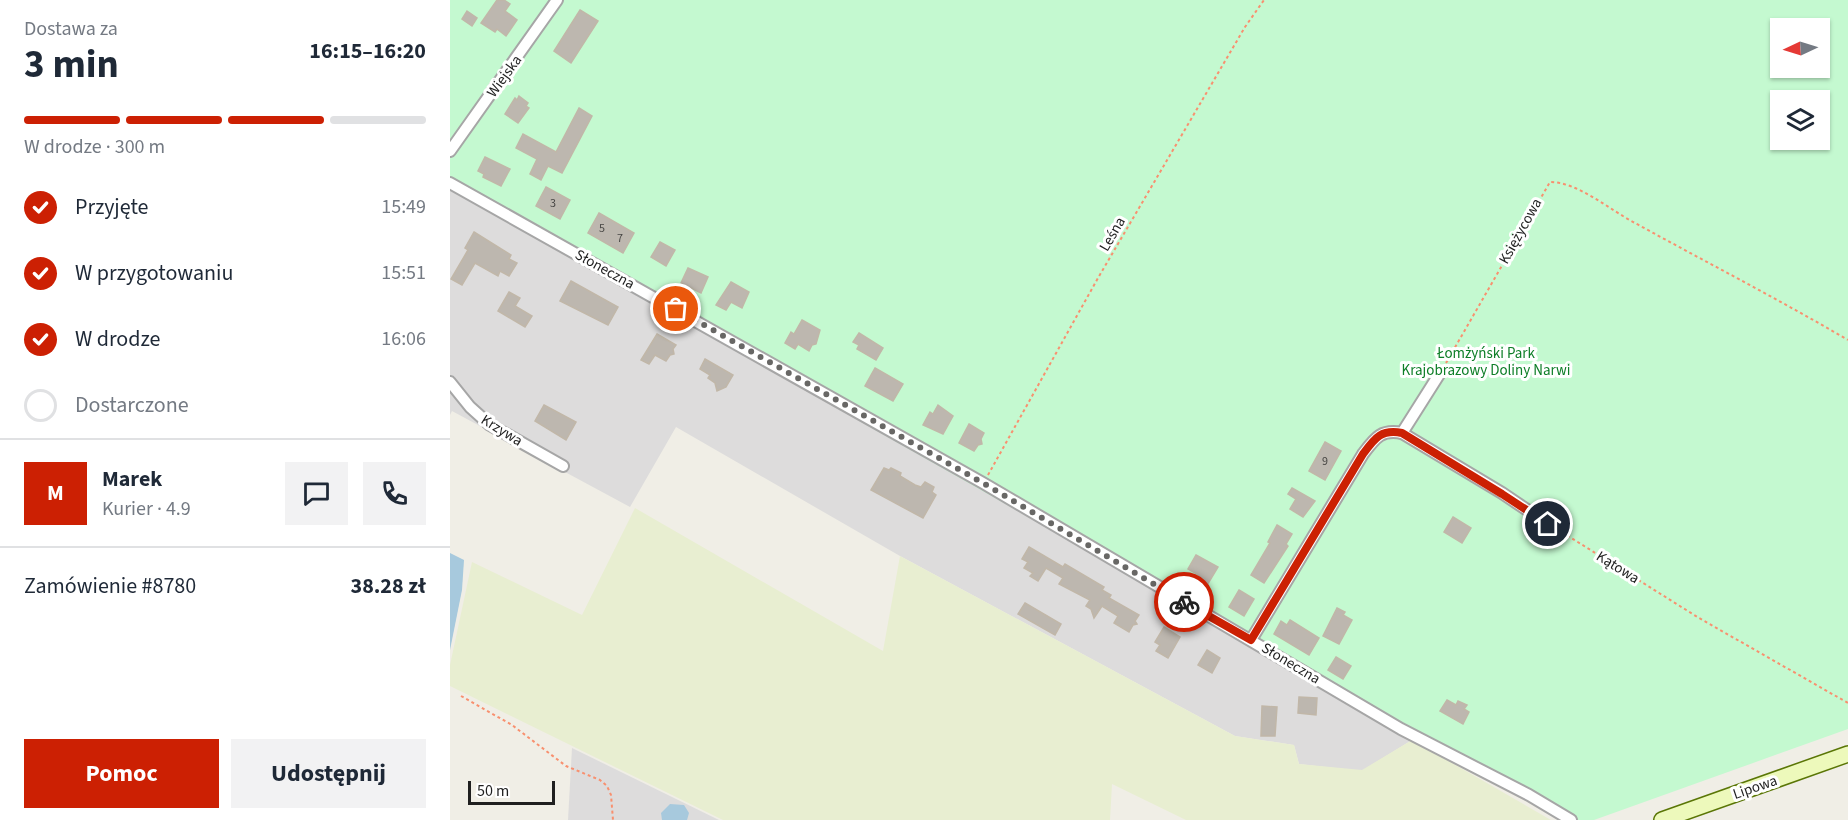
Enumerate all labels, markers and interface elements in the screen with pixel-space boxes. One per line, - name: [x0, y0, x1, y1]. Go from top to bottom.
- text: Dostawa za: [24, 15, 118, 43]
- north arrow: [1770, 18, 1830, 78]
- map controls: [1770, 18, 1830, 150]
- text: 16:15–16:20: [309, 35, 426, 67]
- text: 3 min: [24, 37, 119, 93]
- street label: Wiejska: [482, 51, 527, 102]
- button: layers: [1770, 90, 1830, 150]
- text: W drodze · 300 m: [24, 133, 165, 161]
- icon: check: [24, 191, 57, 224]
- text: Przyjęte: [75, 191, 149, 223]
- text: 15:49: [381, 193, 426, 221]
- house number: 3: [550, 195, 556, 212]
- street label: Księżycowa: [1494, 195, 1547, 268]
- street label: Leśna: [1094, 213, 1131, 255]
- house number: 5: [599, 220, 605, 237]
- house number: 7: [617, 230, 623, 247]
- street label: Słoneczna: [571, 244, 638, 294]
- icon: check: [24, 257, 57, 290]
- text: W przygotowaniu: [75, 257, 233, 289]
- text: 15:51: [381, 259, 426, 287]
- pin: [650, 283, 701, 334]
- icon: bag: [659, 292, 692, 325]
- icon: check: [24, 323, 57, 356]
- text: W drodze: [75, 323, 161, 355]
- text: 16:06: [381, 325, 426, 353]
- park label: Łomżyński Park Krajobrazowy Doliny Narwi: [1401, 343, 1571, 381]
- text: Dostarczone: [75, 389, 189, 421]
- street label: Krzywa: [477, 410, 527, 451]
- house number: 9: [1322, 453, 1328, 470]
- button: chat: [285, 462, 348, 525]
- button: phone: [363, 462, 426, 525]
- text: Marek: [102, 463, 162, 495]
- text: M: [47, 477, 64, 509]
- text: Kurier · 4.9: [102, 495, 191, 523]
- pin: [1522, 498, 1573, 549]
- icon: home: [1531, 507, 1564, 540]
- street label: Kątowa: [1592, 546, 1643, 589]
- text: Zamówienie #8780: [24, 570, 196, 602]
- text: 38.28 zł: [351, 570, 426, 602]
- courier: [1154, 572, 1214, 632]
- icon: bike: [1168, 586, 1201, 619]
- street label: Słoneczna: [1257, 638, 1324, 689]
- button: Pomoc: [24, 739, 219, 808]
- button: Udostępnij: [231, 739, 426, 808]
- street label: Lipowa: [1730, 770, 1780, 805]
- scale bar: [468, 778, 555, 806]
- text: 50 m: [477, 780, 509, 802]

